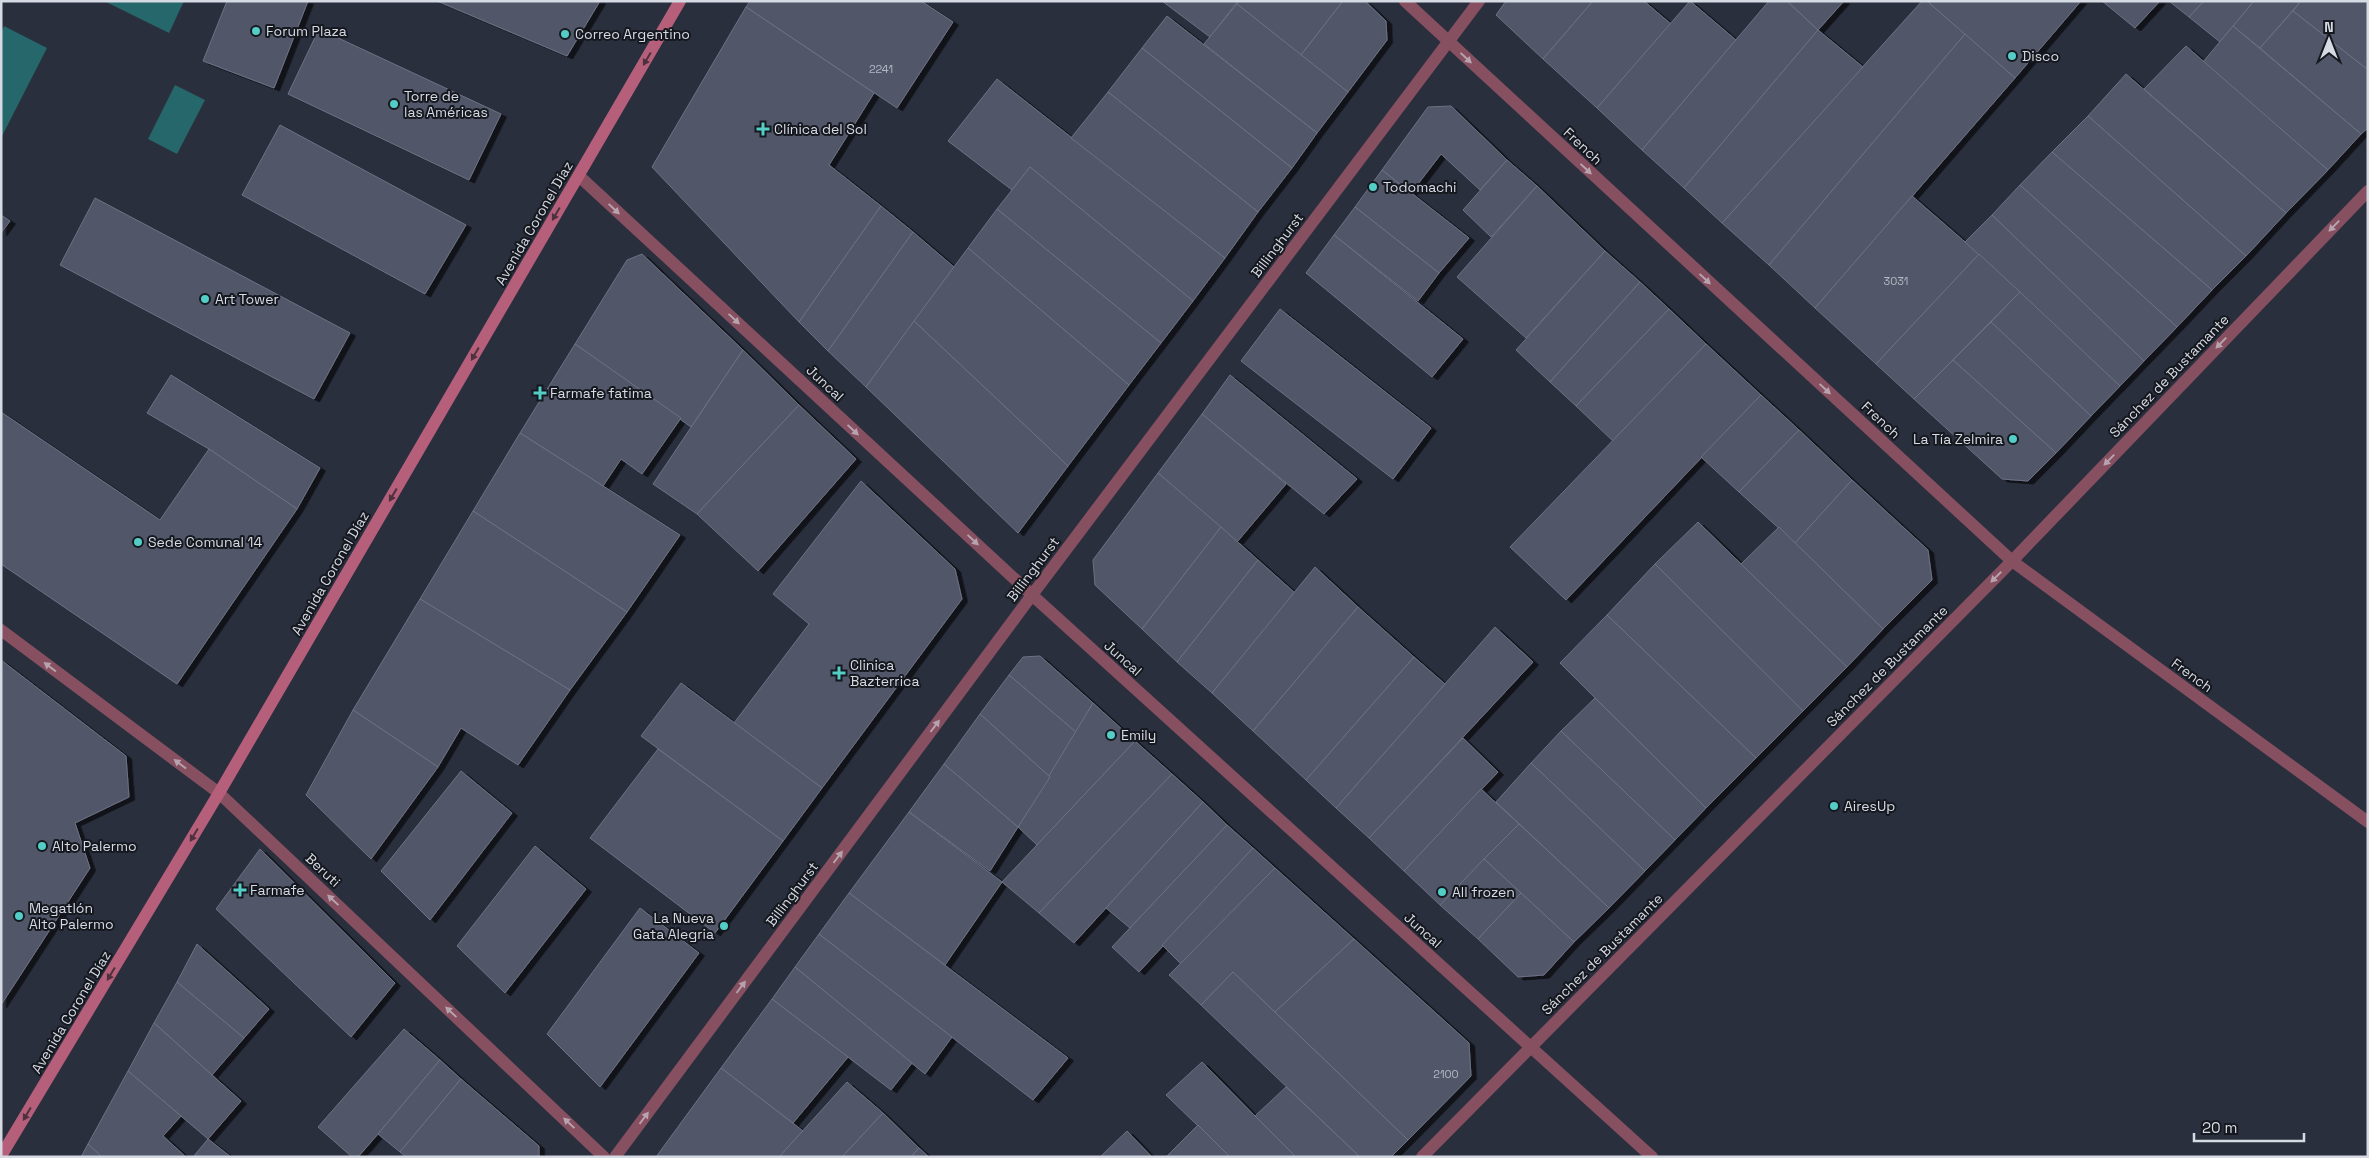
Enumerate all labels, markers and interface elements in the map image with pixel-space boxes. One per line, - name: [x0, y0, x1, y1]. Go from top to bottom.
- north arrow: [2304, 15, 2354, 65]
- text: N: [2324, 18, 2334, 36]
- place label: Forum Plaza: [266, 22, 347, 40]
- marker: Forum Plaza: [250, 25, 262, 37]
- place label: Correo Argentino: [575, 25, 690, 43]
- marker: Correo Argentino: [559, 28, 571, 40]
- place label: Disco: [2022, 47, 2059, 65]
- marker: Disco: [2006, 50, 2018, 62]
- one-way arrow: [643, 51, 651, 66]
- one-way arrow: [1460, 53, 1473, 64]
- house number: 2241: [869, 62, 893, 76]
- place label: Torre de las Américas: [404, 87, 488, 121]
- marker: Torre de las Américas: [388, 98, 400, 110]
- place label: Clínica del Sol: [774, 120, 867, 138]
- marker: Clínica del Sol: [756, 122, 770, 136]
- street label: French: [1560, 124, 1606, 168]
- street label: Avenida Coronel Díaz: [491, 158, 577, 288]
- one-way arrow: [1579, 163, 1591, 175]
- place label: Todomachi: [1383, 178, 1456, 196]
- marker: Todomachi: [1367, 181, 1379, 193]
- one-way arrow: [608, 203, 620, 215]
- one-way arrow: [552, 208, 561, 221]
- street label: Billinghurst: [1247, 209, 1307, 281]
- one-way arrow: [2328, 220, 2340, 232]
- one-way arrow: [1699, 273, 1711, 285]
- house number: 3031: [1884, 274, 1908, 288]
- place label: Art Tower: [215, 290, 279, 308]
- marker: Art Tower: [199, 293, 211, 305]
- street label: Sánchez de Bustamante: [2105, 311, 2233, 441]
- one-way arrow: [727, 313, 739, 325]
- one-way arrow: [2215, 337, 2227, 349]
- one-way arrow: [470, 348, 479, 361]
- street label: Juncal: [802, 361, 848, 405]
- one-way arrow: [1818, 383, 1830, 395]
- place label: Farmafe fatima: [550, 384, 652, 402]
- marker: Farmafe fatima: [534, 387, 546, 399]
- street label: French: [1858, 398, 1904, 442]
- one-way arrow: [847, 424, 859, 436]
- place label: La Tía Zelmira: [1913, 430, 2003, 448]
- marker: La Tía Zelmira: [2007, 433, 2019, 445]
- one-way arrow: [2103, 454, 2115, 466]
- one-way arrow: [388, 488, 397, 501]
- street label: Avenida Coronel Díaz: [287, 508, 373, 638]
- place label: Sede Comunal 14: [148, 533, 262, 551]
- street label: Billinghurst: [1003, 533, 1063, 605]
- one-way arrow: [966, 534, 978, 546]
- marker: Sede Comunal 14: [132, 536, 144, 548]
- one-way arrow: [1990, 571, 2002, 583]
- street label: Sánchez de Bustamante: [1822, 601, 1952, 731]
- street label: Juncal: [1100, 636, 1146, 680]
- street label: French: [2168, 654, 2216, 696]
- place label: Clinica Bazterrica: [850, 656, 919, 690]
- one-way arrow: [44, 661, 57, 672]
- marker: Clinica Bazterrica: [832, 666, 846, 680]
- one-way arrow: [929, 720, 940, 733]
- place label: Emily: [1121, 726, 1156, 744]
- marker: Emily: [1105, 729, 1117, 741]
- one-way arrow: [173, 759, 187, 769]
- place label: AiresUp: [1844, 797, 1895, 815]
- marker: AiresUp: [1828, 800, 1840, 812]
- one-way arrow: [190, 829, 199, 842]
- place label: Alto Palermo: [52, 837, 137, 855]
- marker: Alto Palermo: [36, 840, 48, 852]
- street label: Beruti: [302, 849, 344, 891]
- one-way arrow: [833, 850, 843, 864]
- street label: Billinghurst: [762, 858, 822, 930]
- place label: Farmafe: [250, 881, 305, 899]
- place label: All frozen: [1452, 883, 1515, 901]
- marker: Farmafe: [234, 884, 246, 896]
- marker: All frozen: [1436, 886, 1448, 898]
- street label: Sánchez de Bustamante: [1537, 889, 1667, 1019]
- one-way arrow: [327, 894, 339, 906]
- place label: Megatlón Alto Palermo: [29, 899, 114, 933]
- street label: Juncal: [1400, 908, 1446, 952]
- place label: La Nueva Gata Alegria: [633, 909, 714, 943]
- marker: Megatlón Alto Palermo: [13, 910, 25, 922]
- marker: La Nueva Gata Alegria: [718, 920, 730, 932]
- street label: Avenida Coronel Díaz: [27, 947, 115, 1077]
- one-way arrow: [106, 968, 115, 981]
- one-way arrow: [736, 980, 746, 994]
- one-way arrow: [445, 1006, 457, 1018]
- house number: 2100: [1433, 1067, 1459, 1081]
- one-way arrow: [22, 1107, 32, 1120]
- scale bar: [2194, 1110, 2304, 1142]
- one-way arrow: [639, 1111, 649, 1125]
- one-way arrow: [563, 1117, 575, 1129]
- text: 20 m: [2202, 1118, 2237, 1137]

